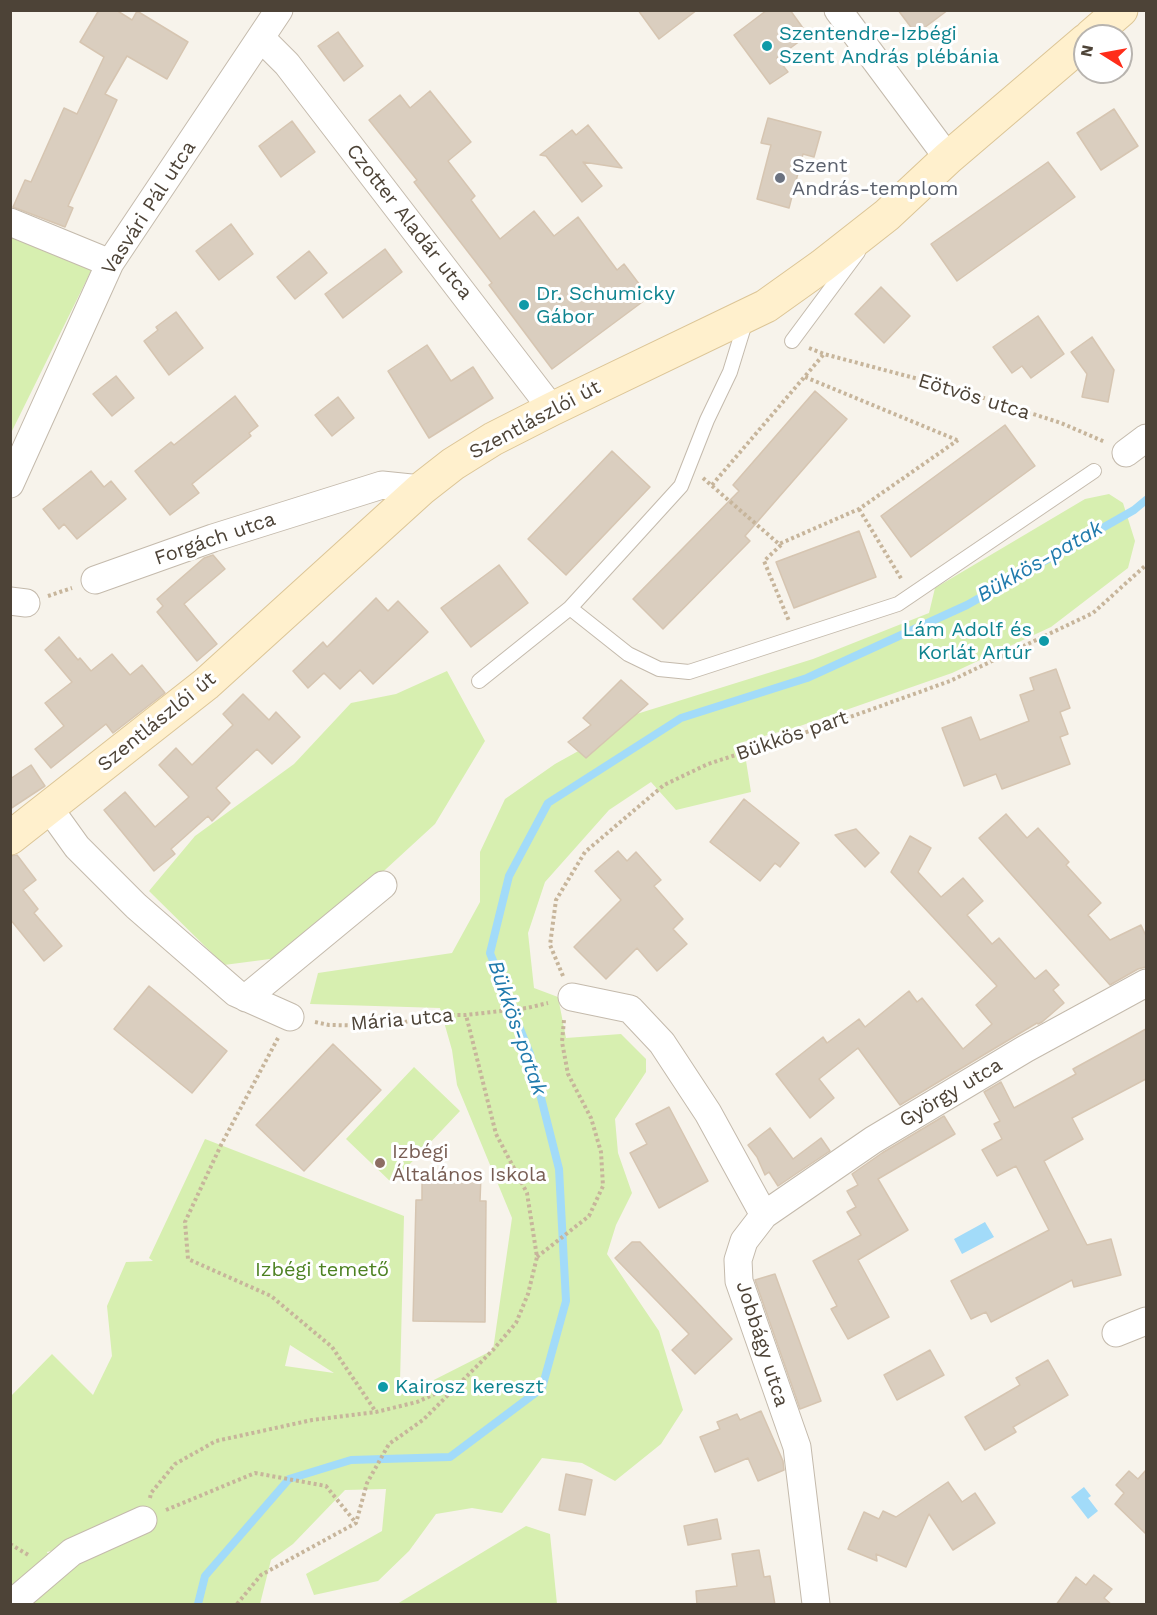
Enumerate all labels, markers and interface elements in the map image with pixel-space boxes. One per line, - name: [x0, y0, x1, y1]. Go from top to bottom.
- place label: Szentendre-Izbégi Szent András plébánia: [779, 22, 999, 69]
- north arrow: [1073, 24, 1133, 84]
- marker: Szentendre-Izbégi Szent András plébánia: [760, 39, 774, 53]
- text: N: [1076, 43, 1097, 58]
- street label: Vasvári Pál utca: [97, 137, 201, 279]
- street label: Czotter Aladár utca: [341, 139, 477, 305]
- place label: Szent András-templom: [792, 154, 958, 201]
- marker: Szent András-templom: [773, 171, 787, 185]
- place label: Dr. Schumicky Gábor: [536, 282, 675, 329]
- marker: Dr. Schumicky Gábor: [517, 298, 531, 312]
- street label: Eötvös utca: [915, 369, 1033, 425]
- street label: Szentlászlói út: [465, 375, 605, 465]
- street label: Forgách utca: [151, 507, 279, 571]
- water label: Bükkös-patak: [973, 516, 1107, 608]
- place label: Lám Adolf és Korlát Artúr: [902, 618, 1032, 665]
- marker: Lám Adolf és Korlát Artúr: [1037, 634, 1051, 648]
- street label: Szentlászlói út: [93, 667, 221, 777]
- street label: Bükkös part: [733, 706, 851, 766]
- water label: Bükkös-patak: [482, 957, 552, 1099]
- street label: Mária utca: [350, 1004, 454, 1036]
- street label: György utca: [895, 1053, 1007, 1133]
- place label: Izbégi Általános Iskola: [392, 1140, 546, 1187]
- marker: Izbégi Általános Iskola: [373, 1156, 387, 1170]
- park label: Izbégi temető: [255, 1258, 389, 1282]
- street label: Jobbágy utca: [730, 1278, 794, 1410]
- place label: Kairosz kereszt: [395, 1375, 544, 1399]
- marker: Kairosz kereszt: [376, 1380, 390, 1394]

